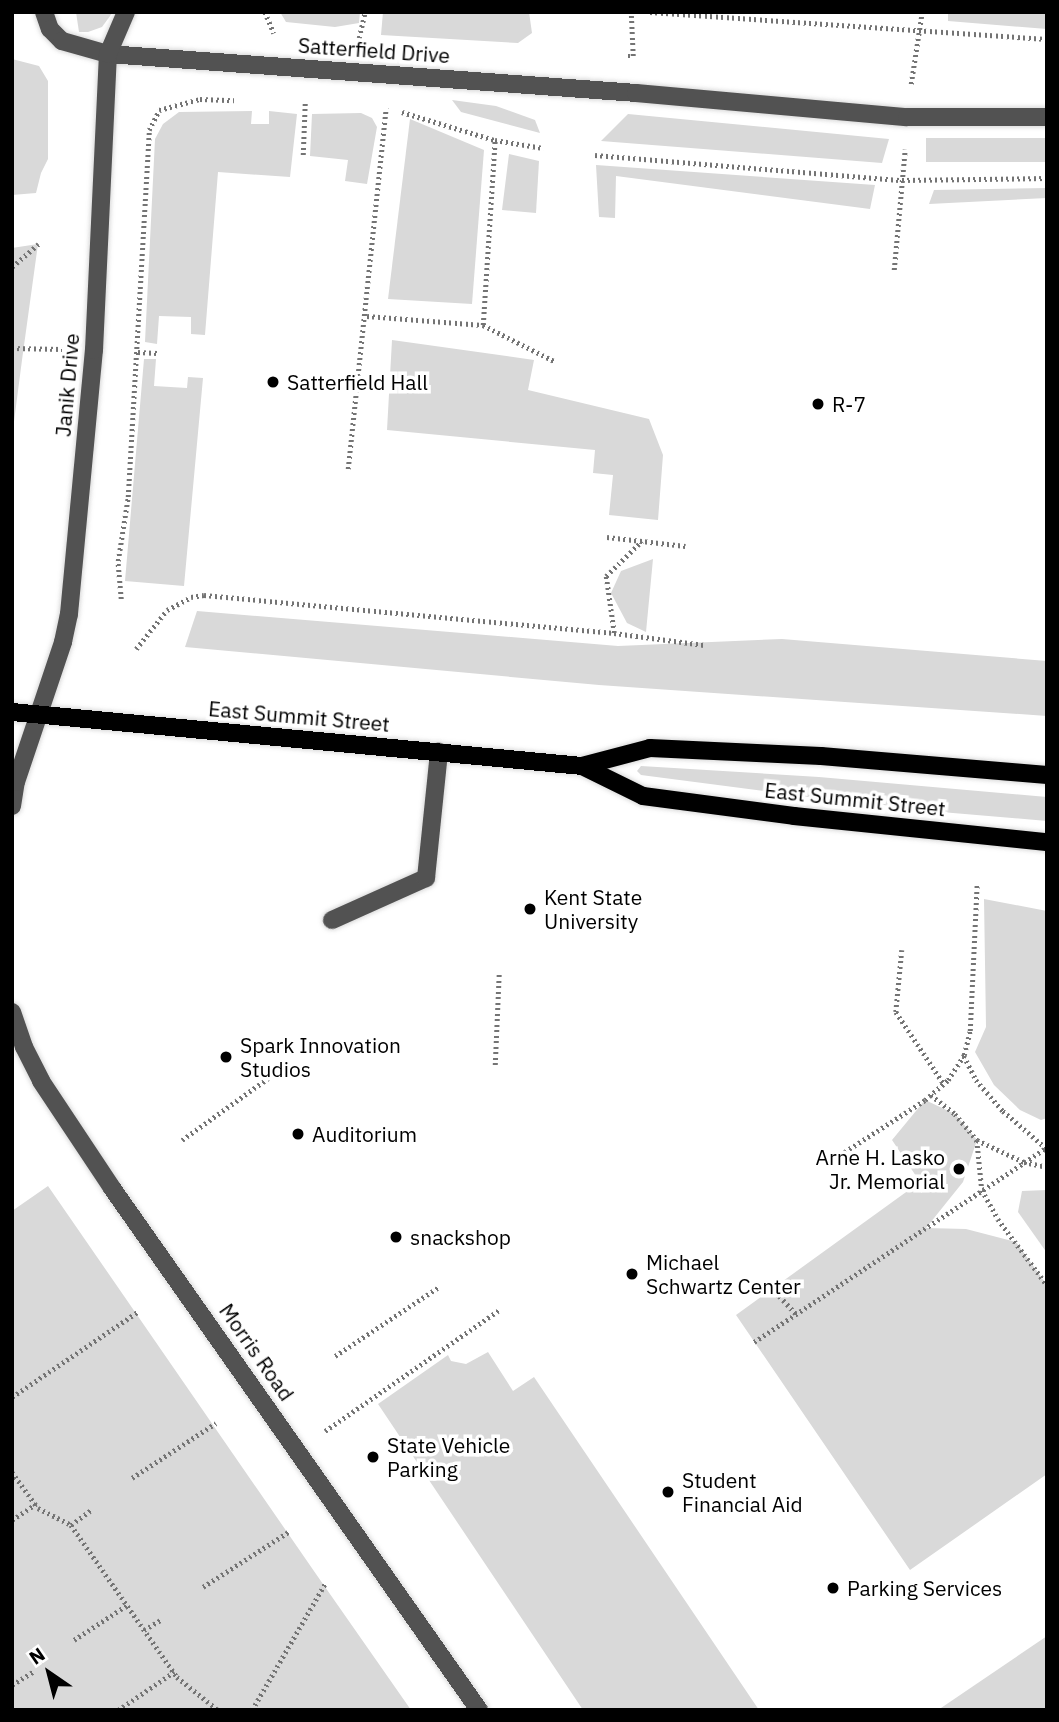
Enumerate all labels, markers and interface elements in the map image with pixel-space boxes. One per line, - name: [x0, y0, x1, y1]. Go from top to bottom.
- street label: Satterfield Drive: [297, 32, 451, 68]
- street label: Janik Drive: [50, 332, 84, 438]
- place label: Satterfield Hall: [287, 369, 428, 395]
- marker: Satterfield Hall: [265, 374, 281, 390]
- place label: R-7: [832, 391, 866, 417]
- marker: R-7: [810, 396, 826, 412]
- street label: East Summit Street: [207, 696, 391, 736]
- street label: East Summit Street: [763, 777, 947, 821]
- place label: Kent State University: [544, 884, 642, 934]
- marker: Kent State University: [522, 901, 538, 917]
- place label: Spark Innovation Studios: [240, 1032, 401, 1082]
- marker: Spark Innovation Studios: [218, 1049, 234, 1065]
- place label: Auditorium: [312, 1121, 417, 1147]
- marker: Auditorium: [290, 1126, 306, 1142]
- place label: Arne H. Lasko Jr. Memorial: [815, 1144, 945, 1194]
- marker: Arne H. Lasko Jr. Memorial: [951, 1161, 967, 1177]
- place label: snackshop: [410, 1224, 511, 1250]
- marker: snackshop: [388, 1229, 404, 1245]
- place label: Michael Schwartz Center: [646, 1249, 801, 1299]
- marker: Michael Schwartz Center: [624, 1266, 640, 1282]
- street label: Morris Road: [214, 1299, 300, 1405]
- place label: State Vehicle Parking: [387, 1432, 510, 1482]
- marker: State Vehicle Parking: [365, 1449, 381, 1465]
- place label: Student Financial Aid: [682, 1467, 803, 1517]
- marker: Student Financial Aid: [660, 1484, 676, 1500]
- place label: Parking Services: [847, 1575, 1002, 1601]
- marker: Parking Services: [825, 1580, 841, 1596]
- north arrow: [14, 1638, 84, 1708]
- text: N: [24, 1642, 49, 1670]

